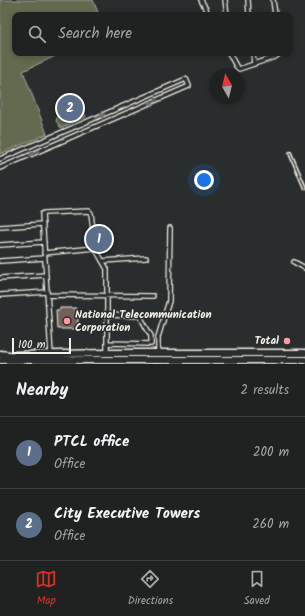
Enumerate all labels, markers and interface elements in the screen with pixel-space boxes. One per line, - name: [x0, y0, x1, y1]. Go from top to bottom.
- search box: [12, 12, 293, 56]
- text: Search here: [58, 22, 132, 46]
- icon: search: [26, 23, 48, 45]
- north arrow: [209, 68, 245, 104]
- pin: 2: [57, 93, 83, 123]
- one-way arrow: [147, 98, 159, 105]
- one-way arrow: [95, 113, 106, 119]
- one-way arrow: [28, 150, 39, 156]
- your location: [194, 170, 214, 190]
- pin: 1: [86, 224, 112, 254]
- place label: National Telecommunication Corporation: [75, 306, 212, 337]
- marker: National Telecommunication Corporation: [62, 316, 72, 326]
- place label: Total: [255, 332, 279, 350]
- scale bar: [12, 336, 71, 355]
- text: 100 m: [18, 336, 46, 354]
- marker: Total: [282, 336, 292, 346]
- text: Nearby: [16, 377, 68, 404]
- text: 2 results: [241, 380, 289, 401]
- text: PTCL office: [54, 430, 129, 454]
- text: 1: [27, 442, 31, 463]
- text: 200 m: [253, 442, 289, 463]
- text: Office: [54, 454, 85, 475]
- text: City Executive Towers: [54, 502, 200, 526]
- text: 2: [25, 514, 33, 535]
- text: 260 m: [252, 514, 289, 535]
- text: Office: [54, 526, 85, 547]
- tab: Map: [35, 568, 57, 610]
- tab: Directions: [128, 568, 173, 610]
- tab: Saved: [244, 568, 270, 610]

